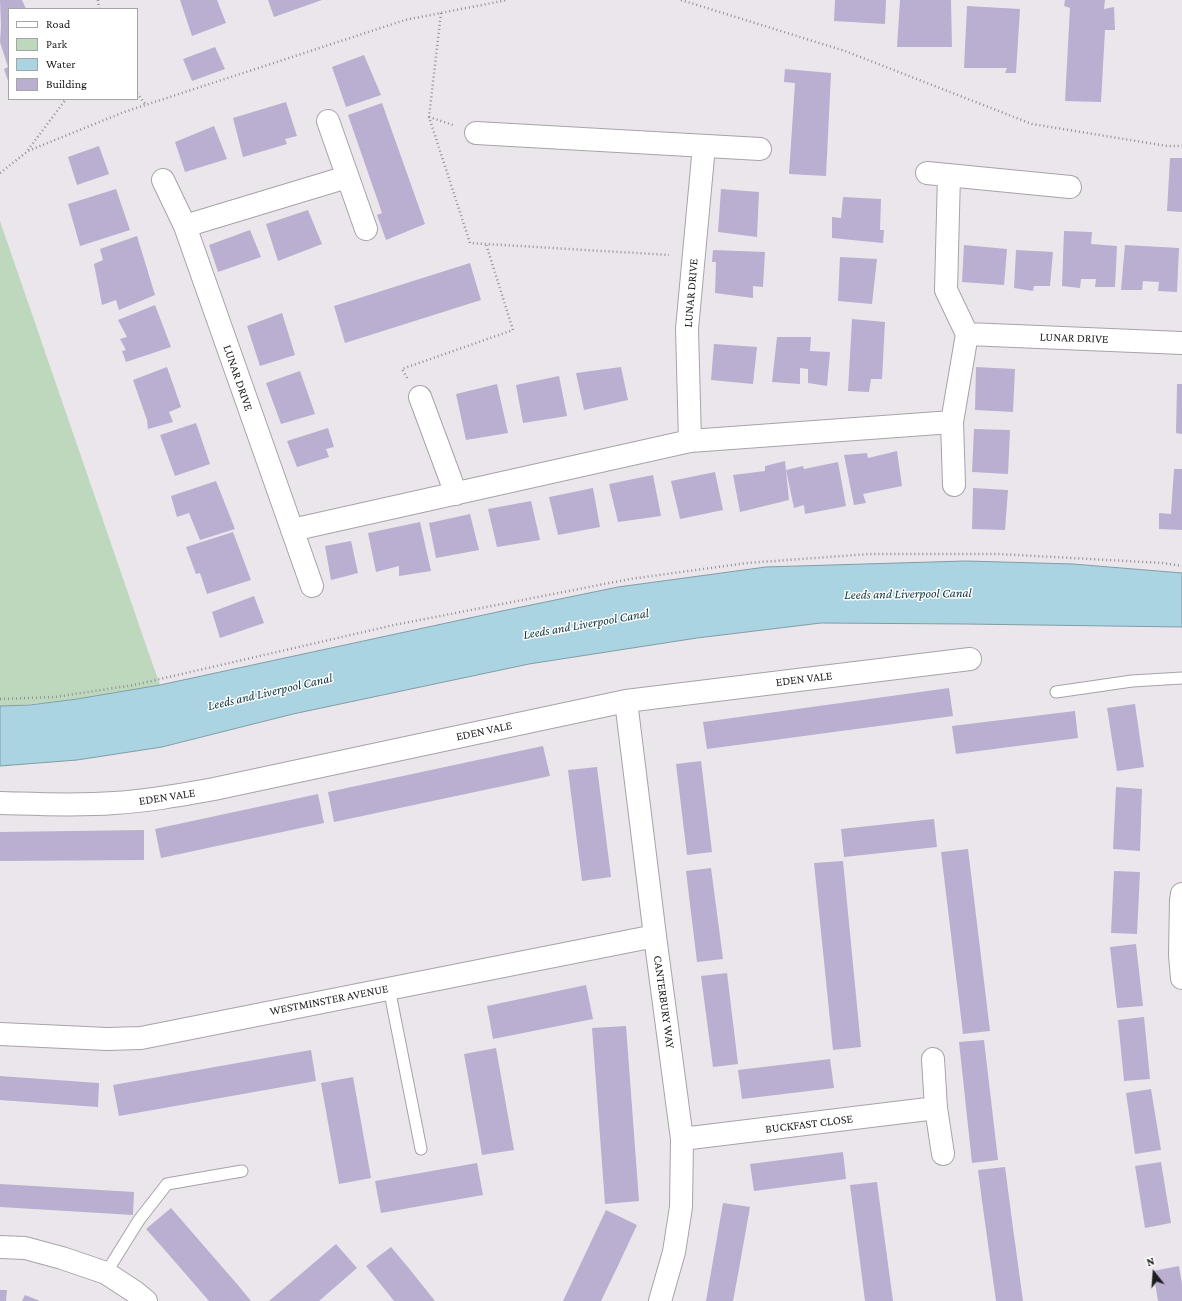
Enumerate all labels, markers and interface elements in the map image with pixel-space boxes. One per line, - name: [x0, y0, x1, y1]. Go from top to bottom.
- legend: [8, 8, 138, 100]
- text: Road: [46, 17, 70, 31]
- text: Park: [46, 37, 67, 51]
- text: Water: [46, 57, 75, 71]
- text: Building: [46, 77, 87, 91]
- street label: LUNAR DRIVE: [681, 258, 701, 328]
- street label: LUNAR DRIVE: [1039, 330, 1109, 346]
- street label: LUNAR DRIVE: [220, 343, 256, 413]
- water label: Leeds and Liverpool Canal: [844, 585, 972, 603]
- water label: Leeds and Liverpool Canal: [522, 605, 650, 643]
- street label: EDEN VALE: [775, 668, 833, 690]
- water label: Leeds and Liverpool Canal: [206, 670, 334, 714]
- street label: EDEN VALE: [455, 718, 513, 744]
- street label: EDEN VALE: [138, 785, 196, 809]
- street label: CANTERBURY WAY: [650, 954, 678, 1050]
- street label: WESTMINSTER AVENUE: [268, 981, 390, 1019]
- street label: BUCKFAST CLOSE: [764, 1111, 854, 1137]
- north arrow: [1134, 1253, 1174, 1293]
- text: N: [1145, 1255, 1156, 1268]

